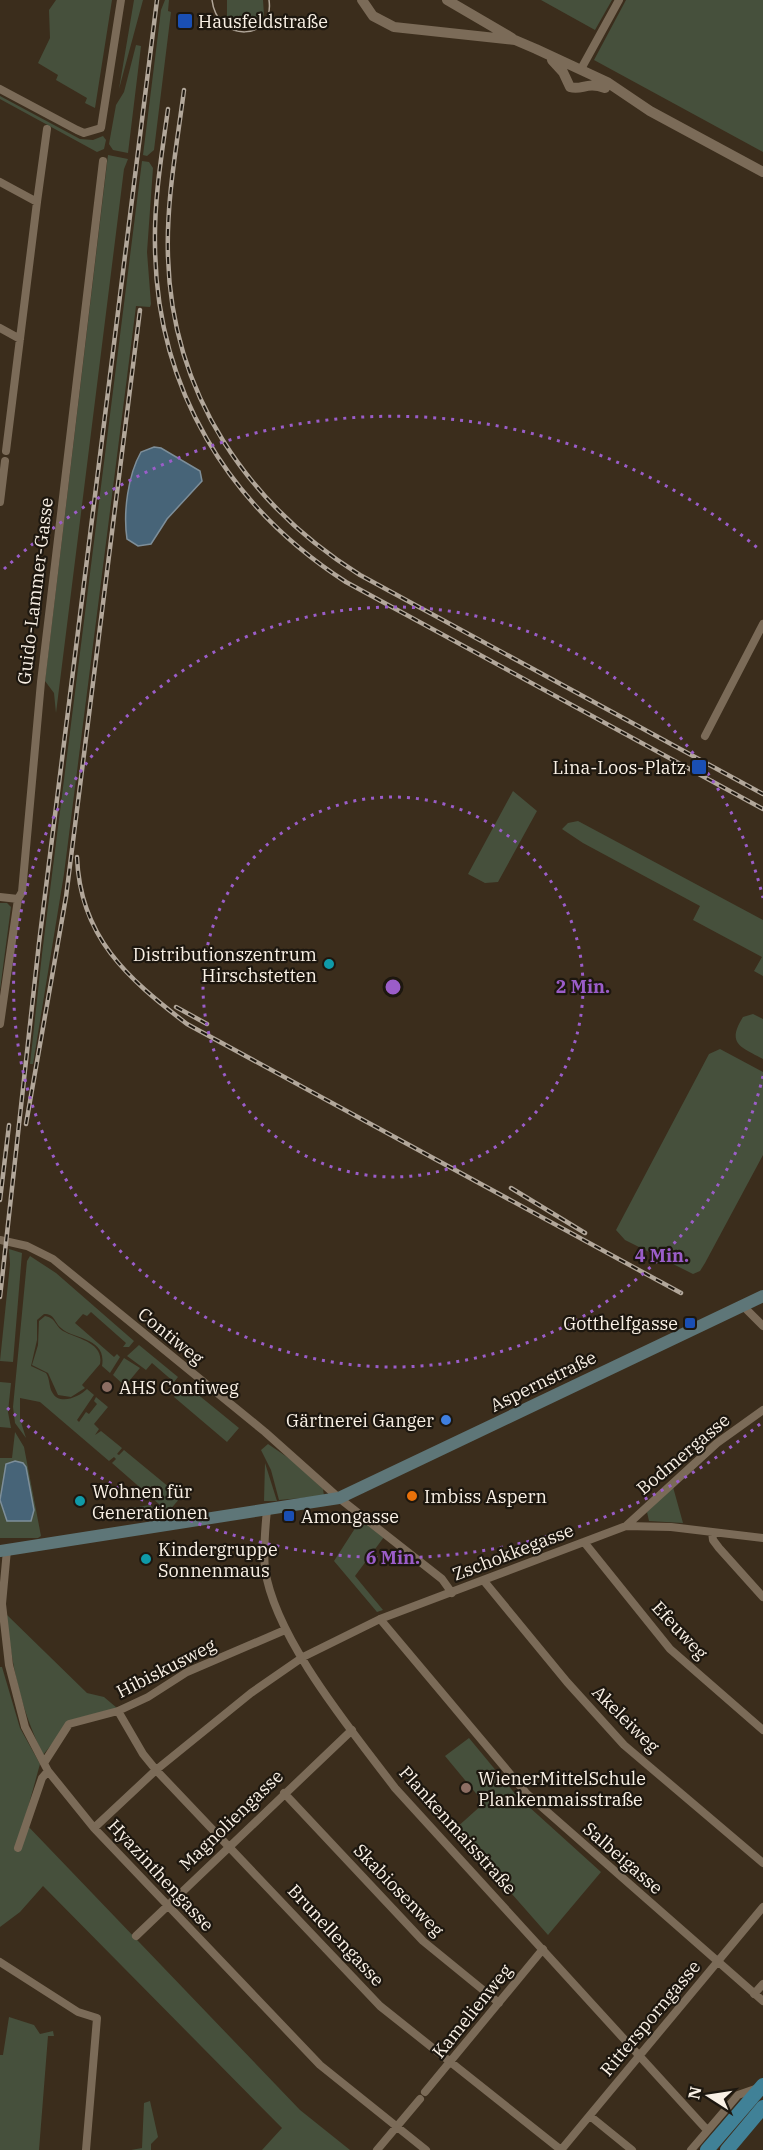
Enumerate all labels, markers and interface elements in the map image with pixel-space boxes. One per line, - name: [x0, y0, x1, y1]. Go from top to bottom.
- place label: Hausfeldstraße: [198, 10, 328, 33]
- marker: Hausfeldstraße: [176, 12, 194, 30]
- street label: Guido-Lammer-Gasse: [12, 496, 58, 686]
- place label: Lina-Loos-Platz: [553, 756, 686, 779]
- marker: Lina-Loos-Platz: [690, 758, 708, 776]
- place label: Distributionszentrum Hirschstetten: [133, 943, 317, 987]
- marker: Distributionszentrum Hirschstetten: [322, 957, 336, 971]
- text: 2 Min.: [556, 975, 610, 998]
- centre of rings: [383, 977, 403, 997]
- text: 4 Min.: [635, 1244, 689, 1267]
- street label: Contiweg: [133, 1302, 209, 1370]
- place label: Gotthelfgasse: [563, 1312, 678, 1335]
- marker: Gotthelfgasse: [683, 1316, 697, 1330]
- street label: Aspernstraße: [486, 1345, 600, 1417]
- place label: AHS Contiweg: [119, 1376, 239, 1399]
- marker: AHS Contiweg: [100, 1380, 114, 1394]
- street label: Bodmergasse: [632, 1408, 734, 1500]
- place label: Gärtnerei Ganger: [286, 1409, 434, 1432]
- marker: Gärtnerei Ganger: [439, 1413, 453, 1427]
- place label: Wohnen für Generationen: [92, 1480, 208, 1524]
- place label: Imbiss Aspern: [424, 1485, 547, 1508]
- marker: Imbiss Aspern: [405, 1489, 419, 1503]
- marker: Wohnen für Generationen: [73, 1494, 87, 1508]
- place label: Amongasse: [301, 1505, 399, 1528]
- marker: Amongasse: [282, 1509, 296, 1523]
- street label: Zschokkegasse: [449, 1518, 577, 1586]
- place label: Kindergruppe Sonnenmaus: [158, 1538, 278, 1582]
- text: 6 Min.: [366, 1546, 420, 1569]
- marker: Kindergruppe Sonnenmaus: [139, 1552, 153, 1566]
- street label: Efeuweg: [647, 1596, 713, 1664]
- street label: Hibiskusweg: [112, 1633, 220, 1703]
- street label: Akeleiweg: [587, 1680, 665, 1758]
- street label: Plankenmaisstraße: [394, 1761, 522, 1899]
- street label: Magnoliengasse: [174, 1765, 288, 1875]
- place label: WienerMittelSchule Plankenmaisstraße: [478, 1767, 646, 1811]
- marker: WienerMittelSchule Plankenmaisstraße: [459, 1781, 473, 1795]
- street label: Hyazinthengasse: [103, 1814, 219, 1936]
- street label: Salbeigasse: [578, 1817, 668, 1899]
- street label: Skabiosenweg: [349, 1839, 449, 1941]
- street label: Brunellengasse: [283, 1879, 389, 1991]
- street label: Rittersporngasse: [595, 1955, 705, 2081]
- street label: Kamelienweg: [427, 1959, 517, 2063]
- north arrow: [679, 2066, 739, 2126]
- text: N: [683, 2085, 705, 2101]

